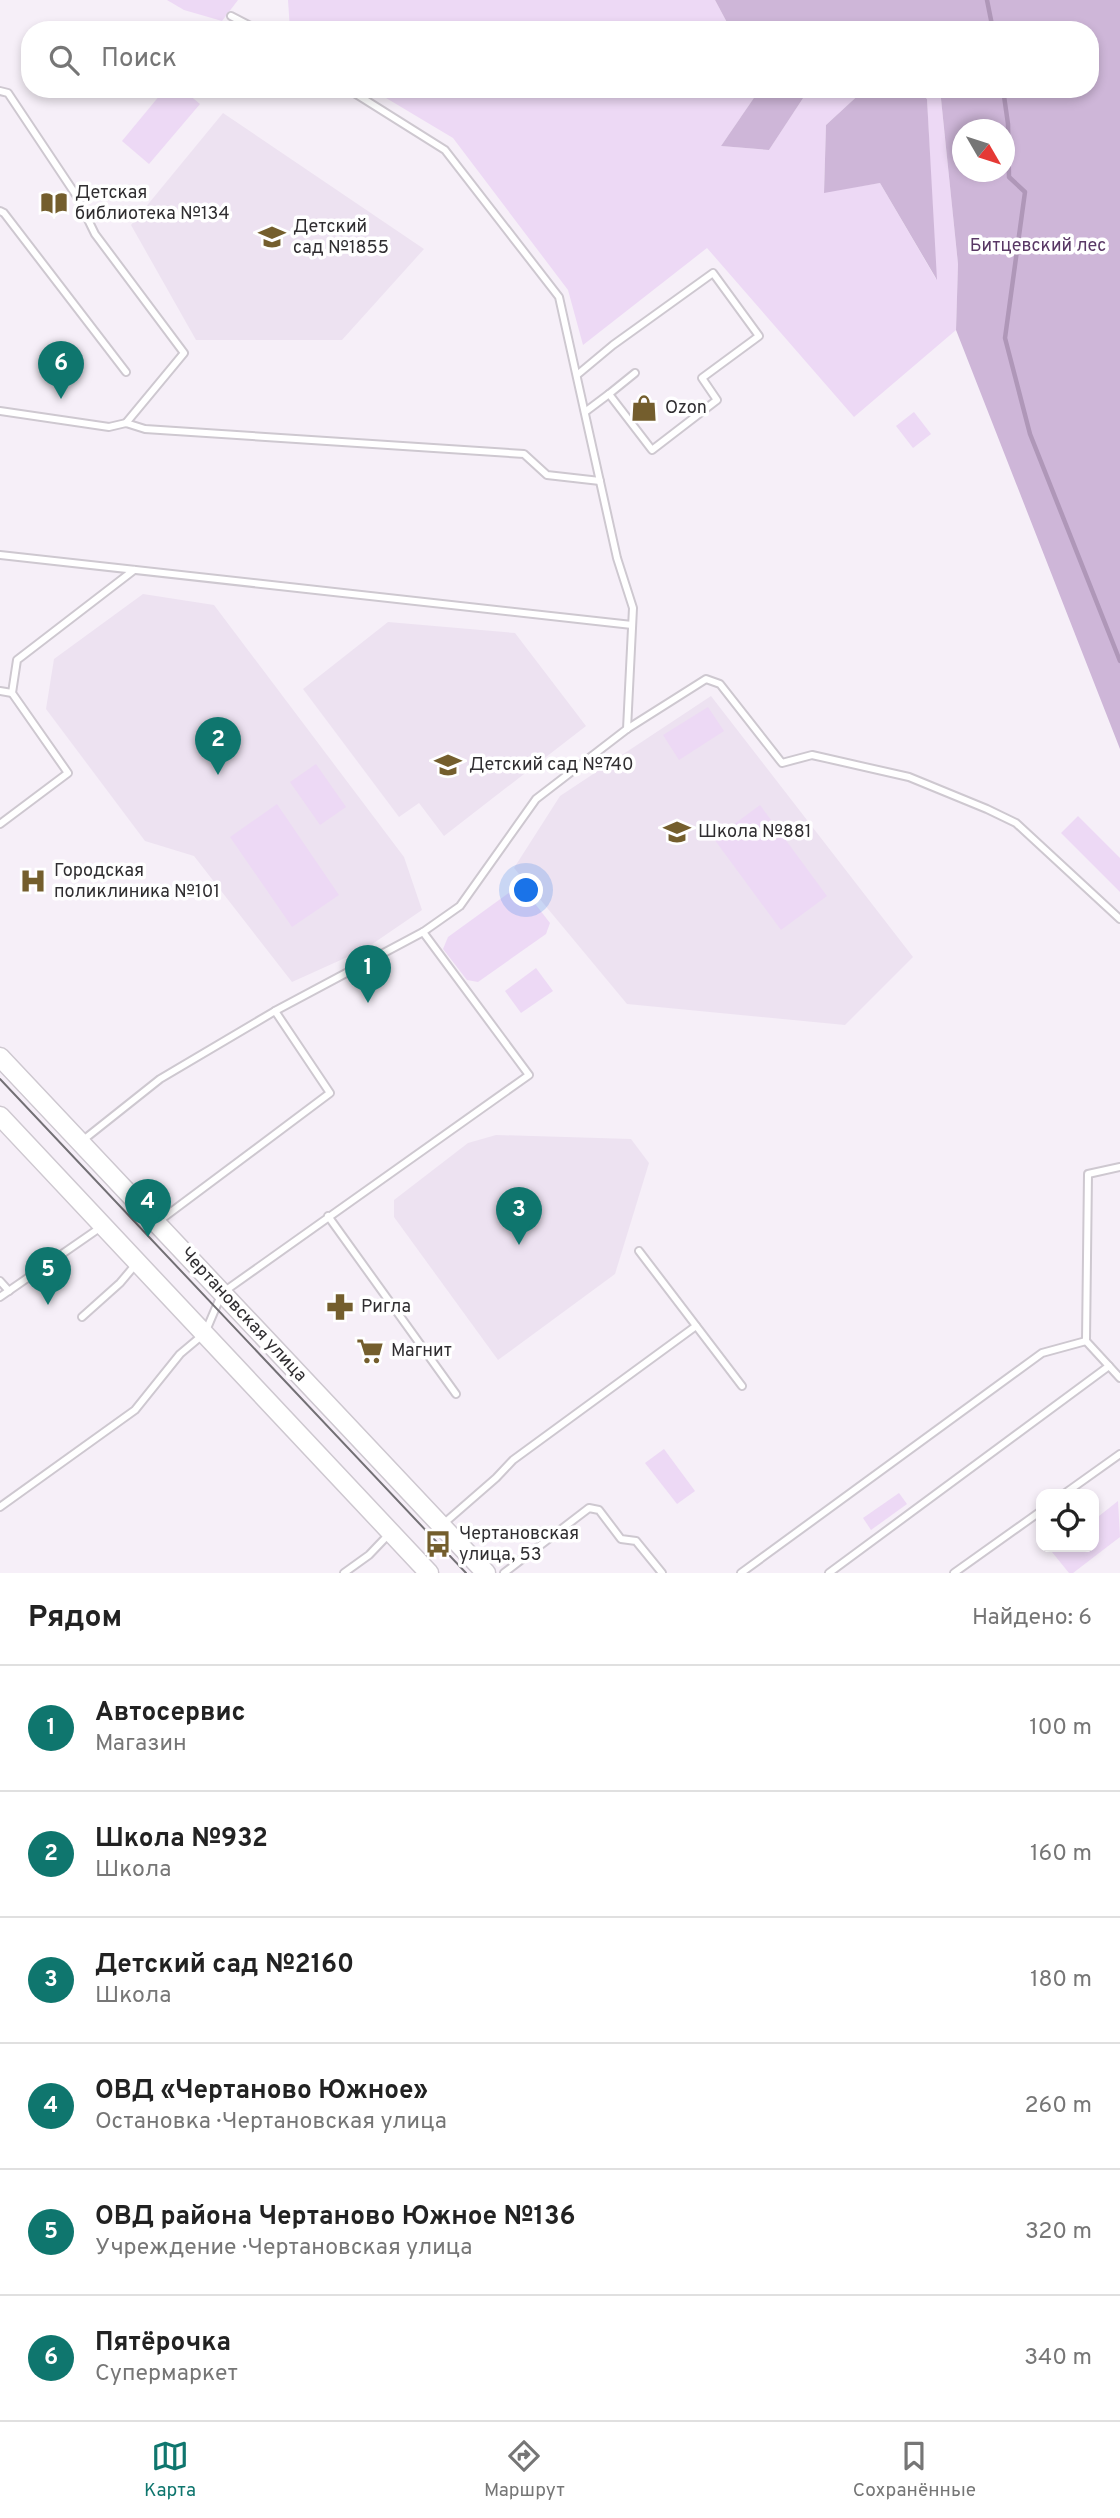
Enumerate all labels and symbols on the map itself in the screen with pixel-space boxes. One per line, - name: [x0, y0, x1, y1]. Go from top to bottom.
- north arrow: [952, 119, 1015, 182]
- place label: Детская библиотека №134: [75, 182, 230, 226]
- library icon: Детская библиотека №134: [39, 188, 69, 218]
- place label: Детский сад №1855: [293, 216, 389, 260]
- school or university icon: Детский сад №1855: [257, 222, 287, 252]
- park label: Битцевский лес: [970, 235, 1106, 258]
- pin: 6: [38, 341, 84, 399]
- shop icon: Ozon: [629, 393, 659, 423]
- place label: Ozon: [665, 397, 707, 420]
- pin: 2: [195, 717, 241, 775]
- school or university icon: Детский сад №740: [433, 750, 463, 780]
- place label: Детский сад №740: [469, 754, 634, 777]
- school or university icon: Школа №881: [662, 817, 692, 847]
- place label: Школа №881: [698, 821, 812, 844]
- place label: Городская поликлиника №101: [54, 860, 220, 904]
- hospital icon: Городская поликлиника №101: [18, 866, 48, 896]
- your location: [509, 873, 543, 907]
- pin: 1: [345, 945, 391, 1003]
- pin: 4: [125, 1179, 171, 1237]
- pin: 3: [496, 1187, 542, 1245]
- street label: Чертановская улица: [175, 1243, 311, 1387]
- pin: 5: [25, 1247, 71, 1305]
- pharmacy icon: Ригла: [325, 1292, 355, 1322]
- place label: Ригла: [361, 1296, 411, 1319]
- supermarket icon: Магнит: [355, 1336, 385, 1366]
- place label: Магнит: [391, 1340, 452, 1363]
- place label: Чертановская улица, 53: [459, 1523, 579, 1567]
- bus stop icon: Чертановская улица, 53: [423, 1529, 453, 1559]

